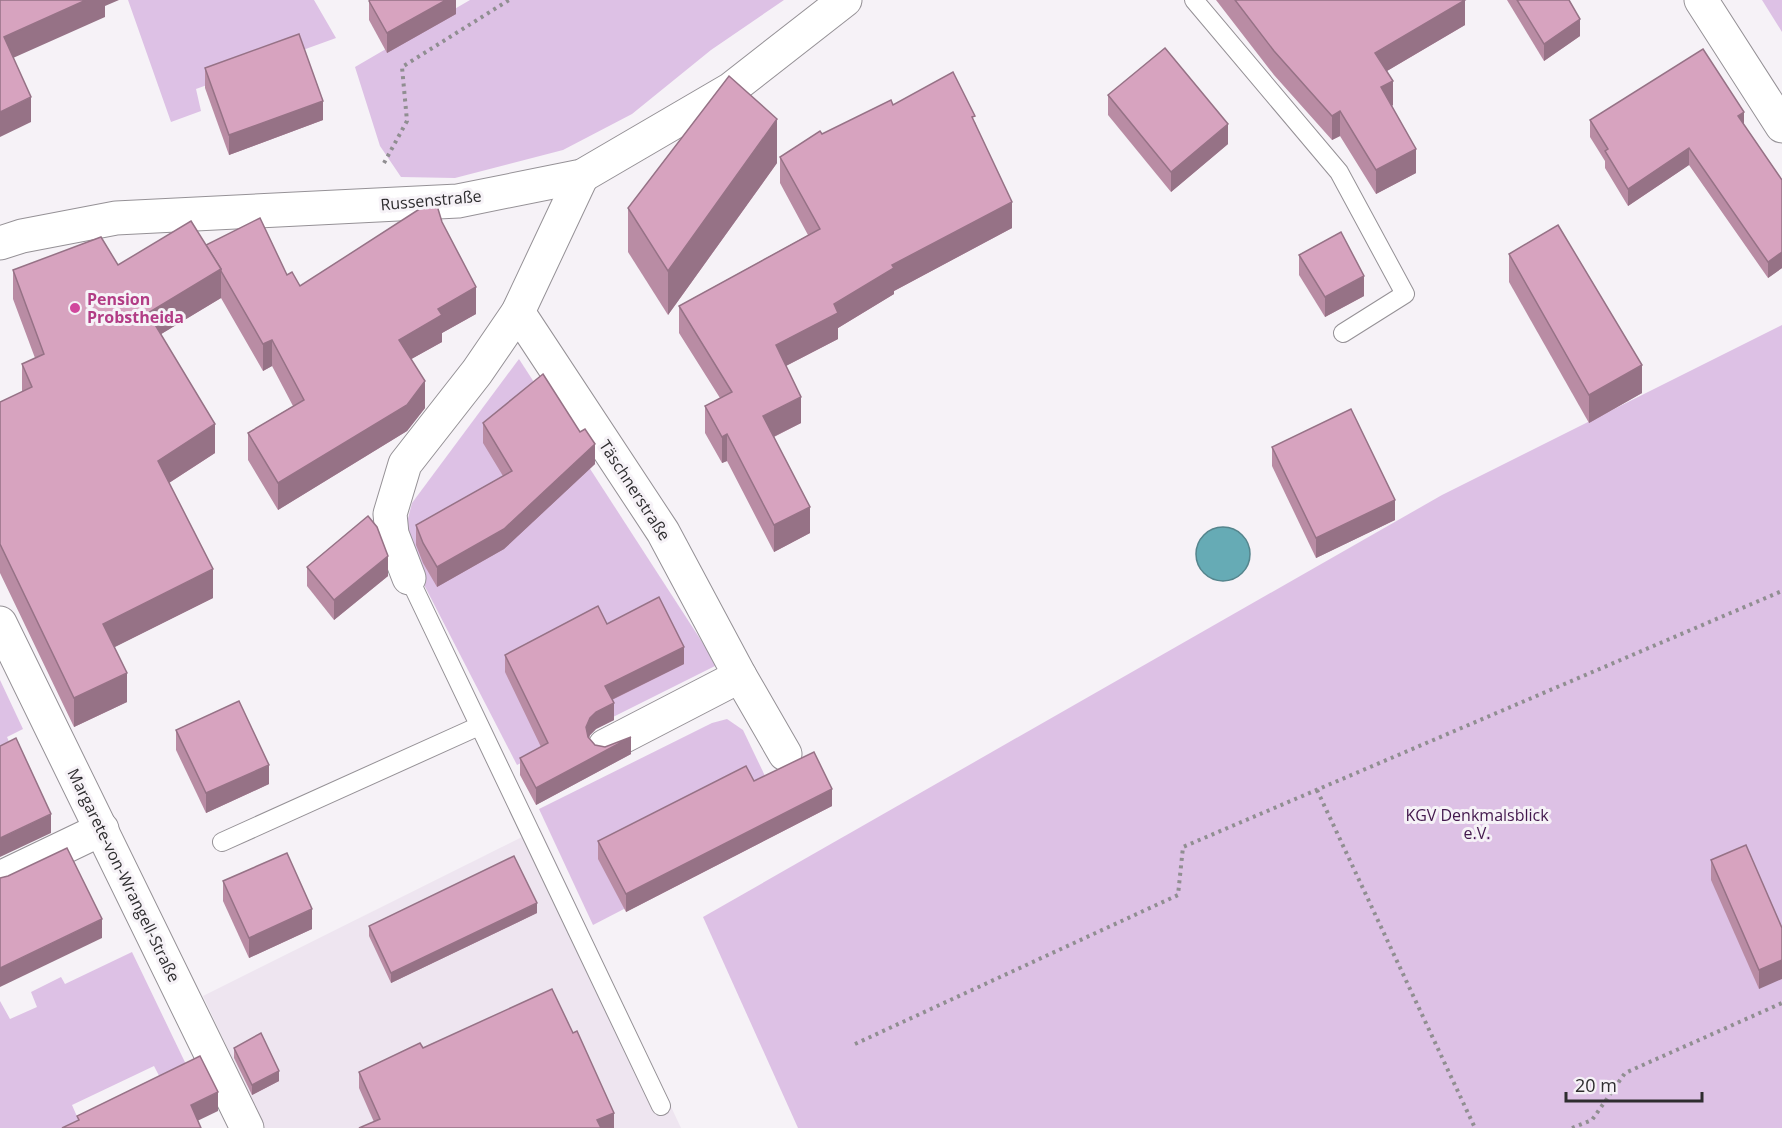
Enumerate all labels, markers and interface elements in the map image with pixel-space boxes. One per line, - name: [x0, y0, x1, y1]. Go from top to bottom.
- street label: Russenstraße: [380, 185, 483, 215]
- place label: Pension Probstheida: [87, 288, 184, 328]
- marker: Pension Probstheida: [68, 301, 82, 315]
- street label: Täschnerstraße: [594, 435, 676, 545]
- street label: Margarete-von-Wrangell-Straße: [63, 765, 185, 985]
- park label: KGV Denkmalsblick e.V.: [1405, 804, 1549, 844]
- scale bar: [1566, 1065, 1702, 1103]
- text: 20 m: [1575, 1073, 1617, 1097]

